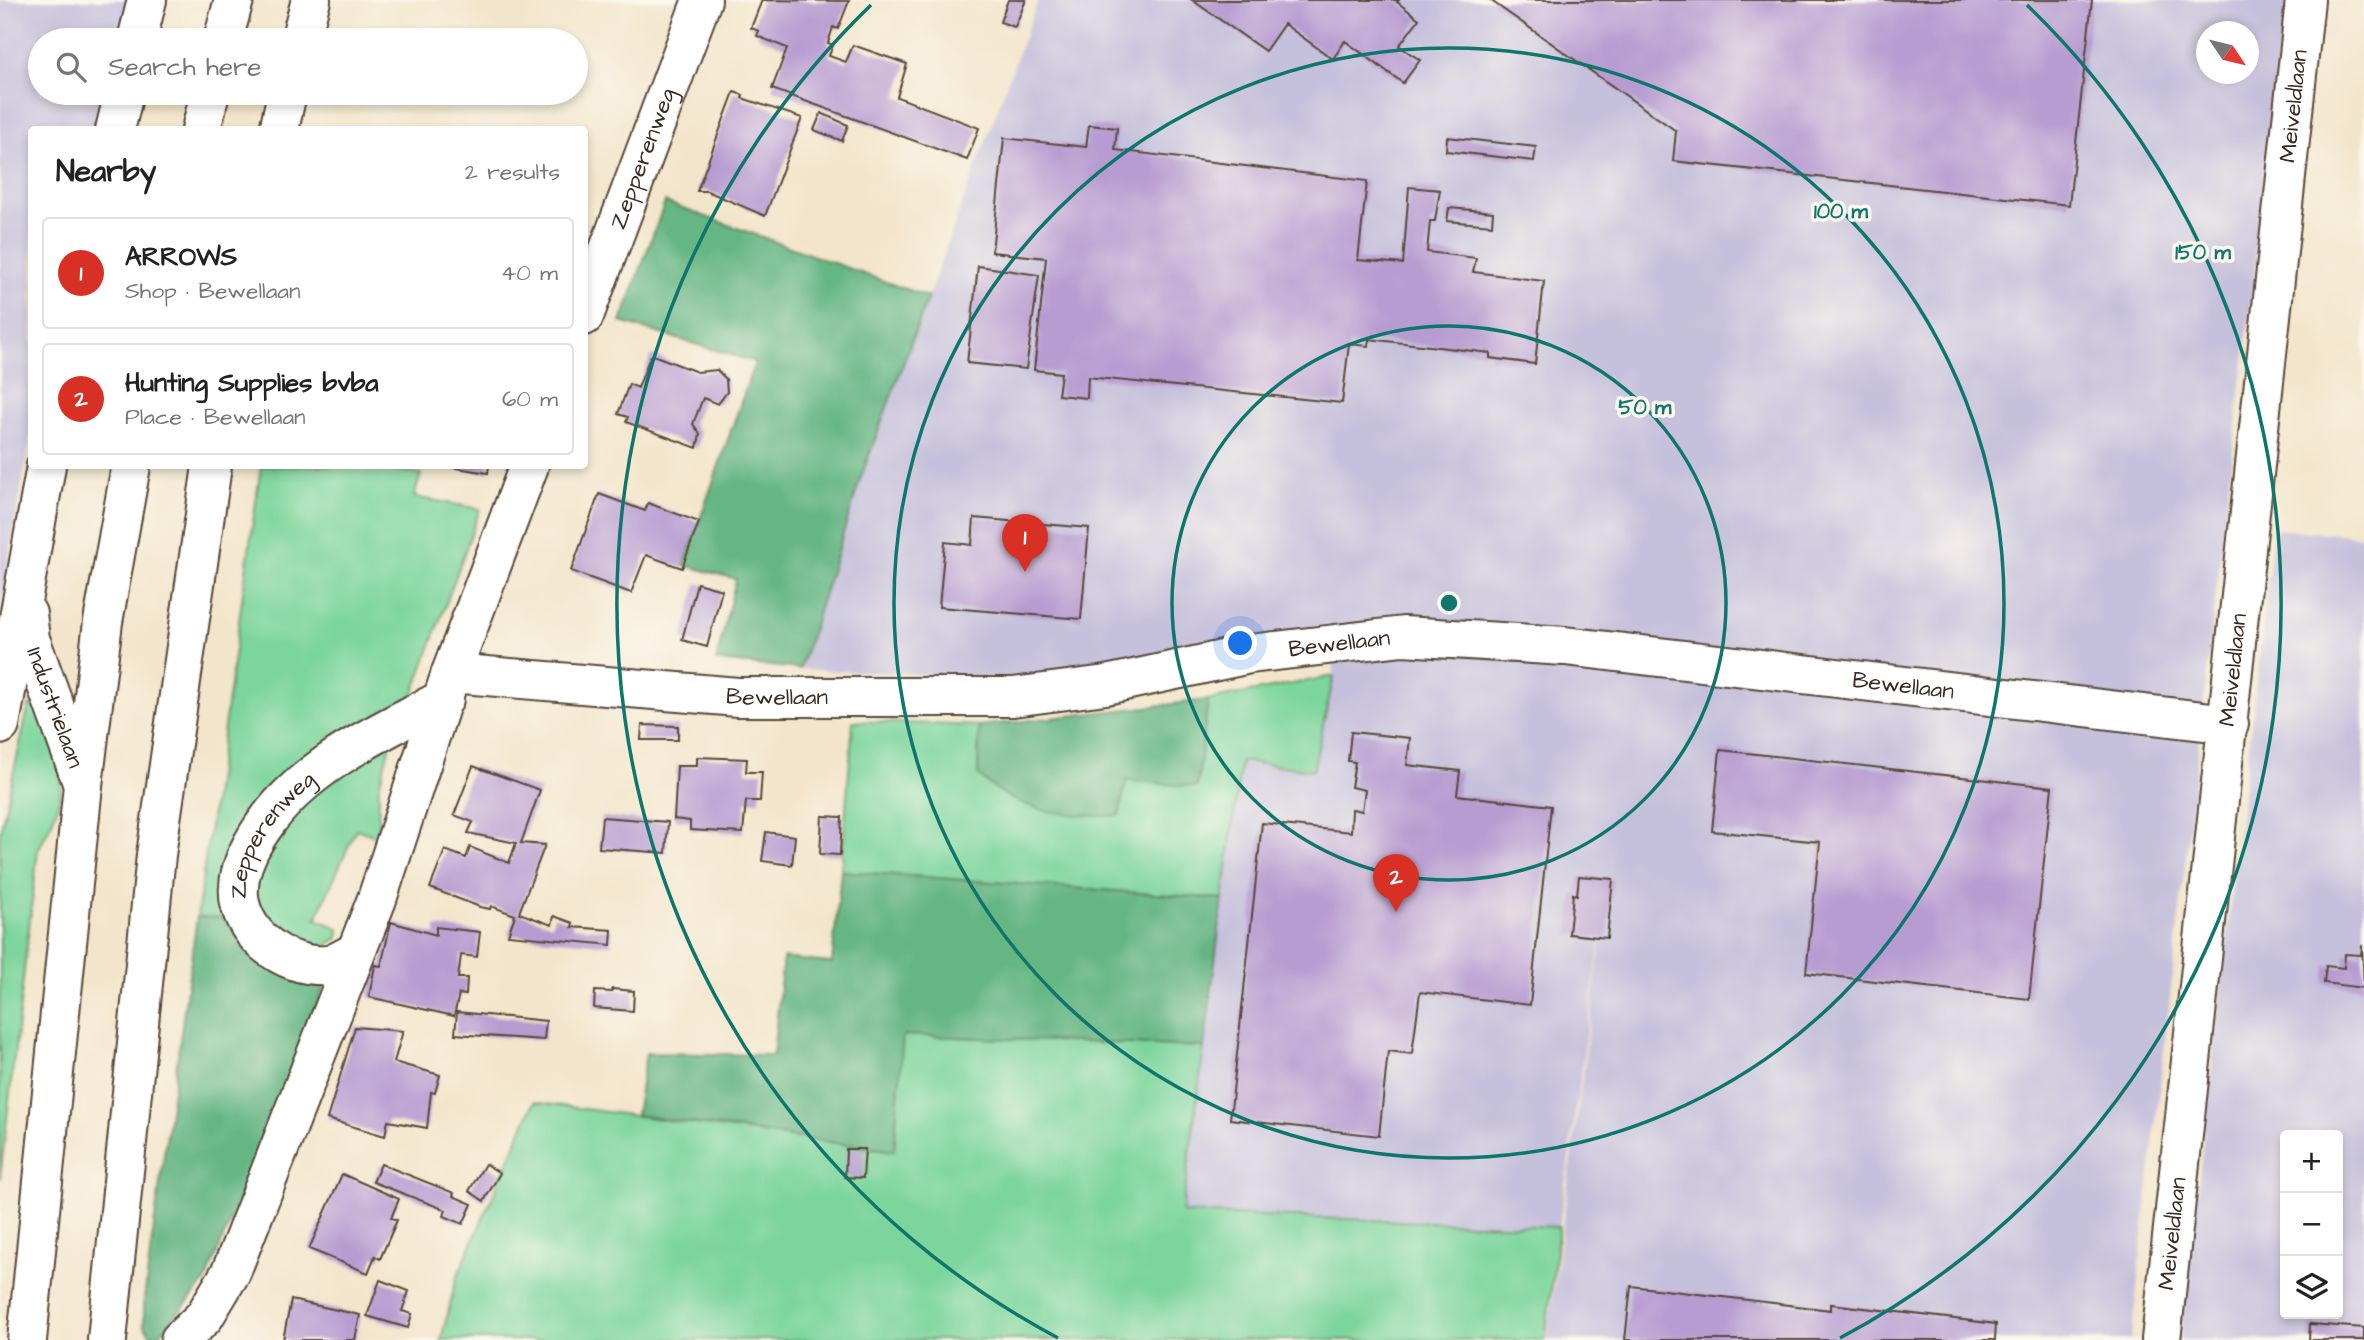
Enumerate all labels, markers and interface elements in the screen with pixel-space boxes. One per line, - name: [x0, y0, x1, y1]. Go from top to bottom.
- north arrow: [2196, 21, 2259, 84]
- search box: [28, 28, 588, 105]
- icon: search: [52, 48, 90, 86]
- street label: Meiveldlaan: [2272, 48, 2316, 164]
- text: Search here: [108, 49, 261, 85]
- street label: Zepperenweg: [602, 83, 685, 234]
- text: Nearby: [56, 151, 156, 193]
- text: 2 results: [465, 156, 560, 188]
- text: 100 m: [1814, 197, 1869, 226]
- text: 150 m: [2175, 238, 2231, 267]
- text: ARROWS: [125, 239, 237, 275]
- text: 1: [80, 257, 82, 289]
- text: 40 m: [501, 257, 558, 289]
- text: Shop · Bewellaan: [125, 275, 301, 307]
- text: Hunting Supplies bvba: [125, 365, 379, 401]
- text: 2: [74, 383, 88, 415]
- text: 60 m: [502, 383, 558, 415]
- text: 50 m: [1619, 393, 1672, 422]
- text: Place · Bewellaan: [125, 401, 306, 433]
- pin: 1: [1002, 514, 1048, 572]
- centre of rings: [1437, 591, 1461, 615]
- street label: Meiveldlaan: [2211, 612, 2255, 728]
- street label: Bewellaan: [1287, 622, 1392, 665]
- your location: [1223, 626, 1257, 660]
- street label: Industrielaan: [18, 643, 91, 772]
- street label: Bewellaan: [1851, 664, 1956, 708]
- street label: Bewellaan: [725, 680, 828, 713]
- street label: Zepperenweg: [223, 763, 323, 899]
- pin: 2: [1373, 854, 1419, 912]
- map controls: [2280, 1130, 2343, 1319]
- button: +: [2280, 1130, 2343, 1193]
- street label: Meiveldlaan: [2150, 1176, 2194, 1292]
- button: −: [2280, 1193, 2343, 1256]
- button: layers: [2280, 1256, 2343, 1319]

